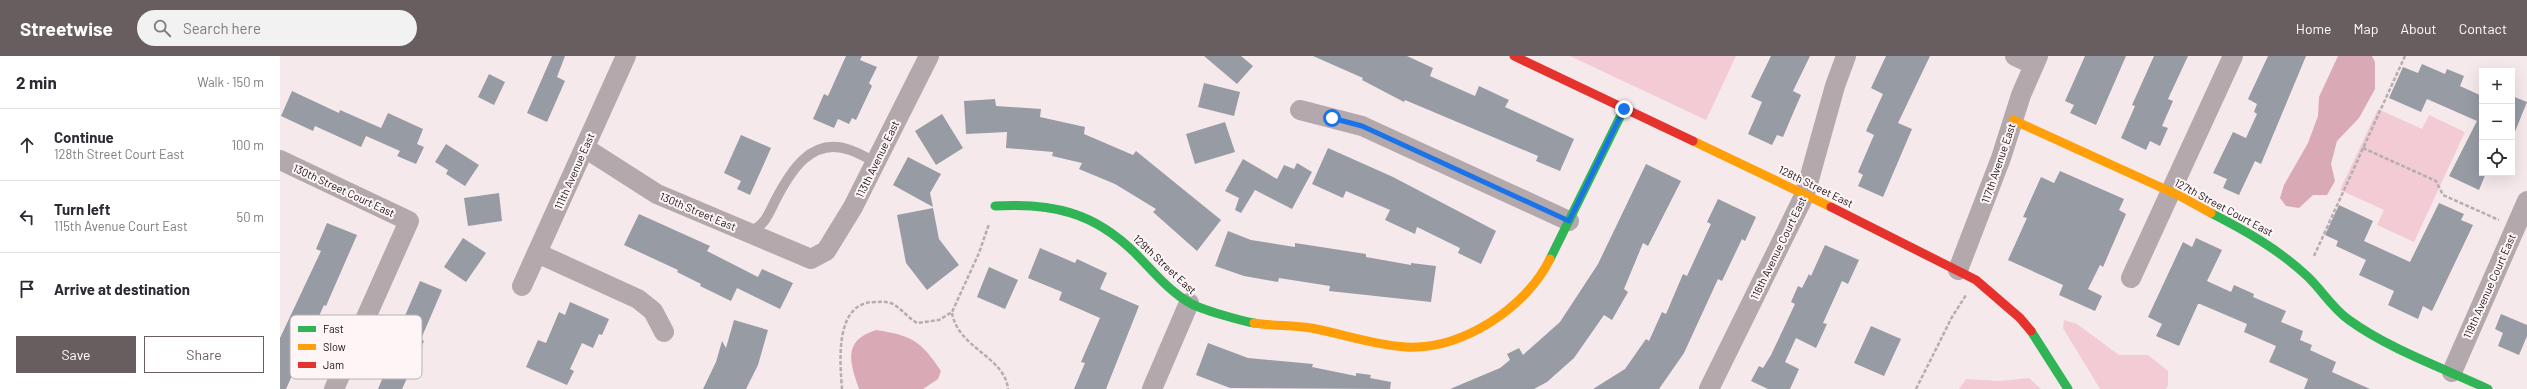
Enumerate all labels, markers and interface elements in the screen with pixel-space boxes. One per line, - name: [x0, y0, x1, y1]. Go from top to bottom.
- search box: [137, 10, 417, 46]
- text: Streetwise: [20, 17, 113, 40]
- icon: search: [151, 17, 173, 39]
- text: Search here: [183, 19, 261, 37]
- text: Home: [2296, 20, 2332, 37]
- text: Map: [2354, 20, 2378, 37]
- text: About: [2400, 20, 2437, 37]
- text: Contact: [2459, 20, 2507, 37]
- map controls: [2479, 68, 2515, 176]
- button: +: [2479, 68, 2515, 104]
- text: 2 min: [16, 72, 57, 92]
- text: Walk · 150 m: [197, 74, 264, 90]
- route end: [1615, 100, 1633, 118]
- button: −: [2479, 104, 2515, 140]
- route start: [1323, 109, 1341, 127]
- street label: 113th Avenue East: [853, 118, 901, 200]
- street label: 117th Avenue East: [1978, 121, 2018, 205]
- text: Continue: [54, 128, 114, 146]
- street label: 111th Avenue East: [551, 131, 597, 211]
- icon: ahead: [16, 134, 38, 156]
- text: 100 m: [231, 137, 264, 153]
- button: locate: [2479, 140, 2515, 176]
- text: 128th Street Court East: [54, 146, 184, 162]
- street label: 130th Street Court East: [291, 161, 397, 219]
- street label: 128th Street East: [1777, 162, 1855, 210]
- street label: 127th Street Court East: [2172, 175, 2276, 239]
- street label: 130th Street East: [658, 189, 738, 233]
- street label: 116th Avenue Court East: [1747, 194, 1809, 302]
- text: Turn left: [54, 200, 110, 218]
- icon: left: [16, 206, 38, 228]
- text: 50 m: [237, 209, 264, 225]
- text: 115th Avenue Court East: [54, 218, 188, 234]
- street label: 129th Street East: [1131, 231, 1199, 297]
- street label: 119th Avenue Court East: [2460, 232, 2518, 340]
- icon: arrive: [16, 278, 38, 300]
- text: Arrive at destination: [54, 280, 190, 298]
- legend: [290, 315, 422, 379]
- text: Fast: [323, 322, 344, 335]
- button: Save: [16, 336, 136, 373]
- button: Share: [144, 336, 264, 373]
- text: Slow: [323, 340, 346, 353]
- text: Jam: [323, 358, 344, 371]

